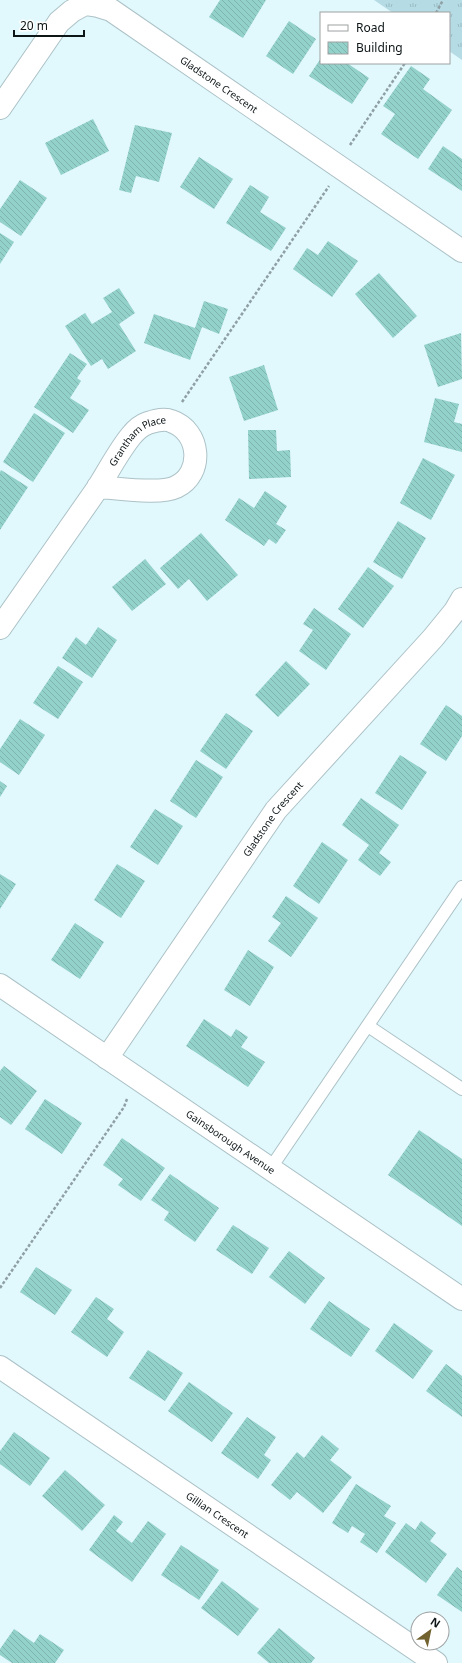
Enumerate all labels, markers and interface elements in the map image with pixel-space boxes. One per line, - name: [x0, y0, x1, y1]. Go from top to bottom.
- scale bar: [14, 12, 84, 38]
- legend: [320, 12, 450, 64]
- text: 20 m: [20, 17, 48, 34]
- text: Road: [356, 19, 385, 36]
- text: Building: [356, 39, 403, 56]
- street label: Gladstone Crescent: [177, 53, 261, 116]
- street label: Grantham Place: [105, 413, 167, 469]
- street label: Gladstone Crescent: [239, 778, 306, 859]
- street label: Gainsborough Avenue: [183, 1107, 278, 1177]
- street label: Gillian Crescent: [183, 1488, 252, 1541]
- north arrow: [410, 1611, 450, 1651]
- text: N: [428, 1613, 444, 1631]

